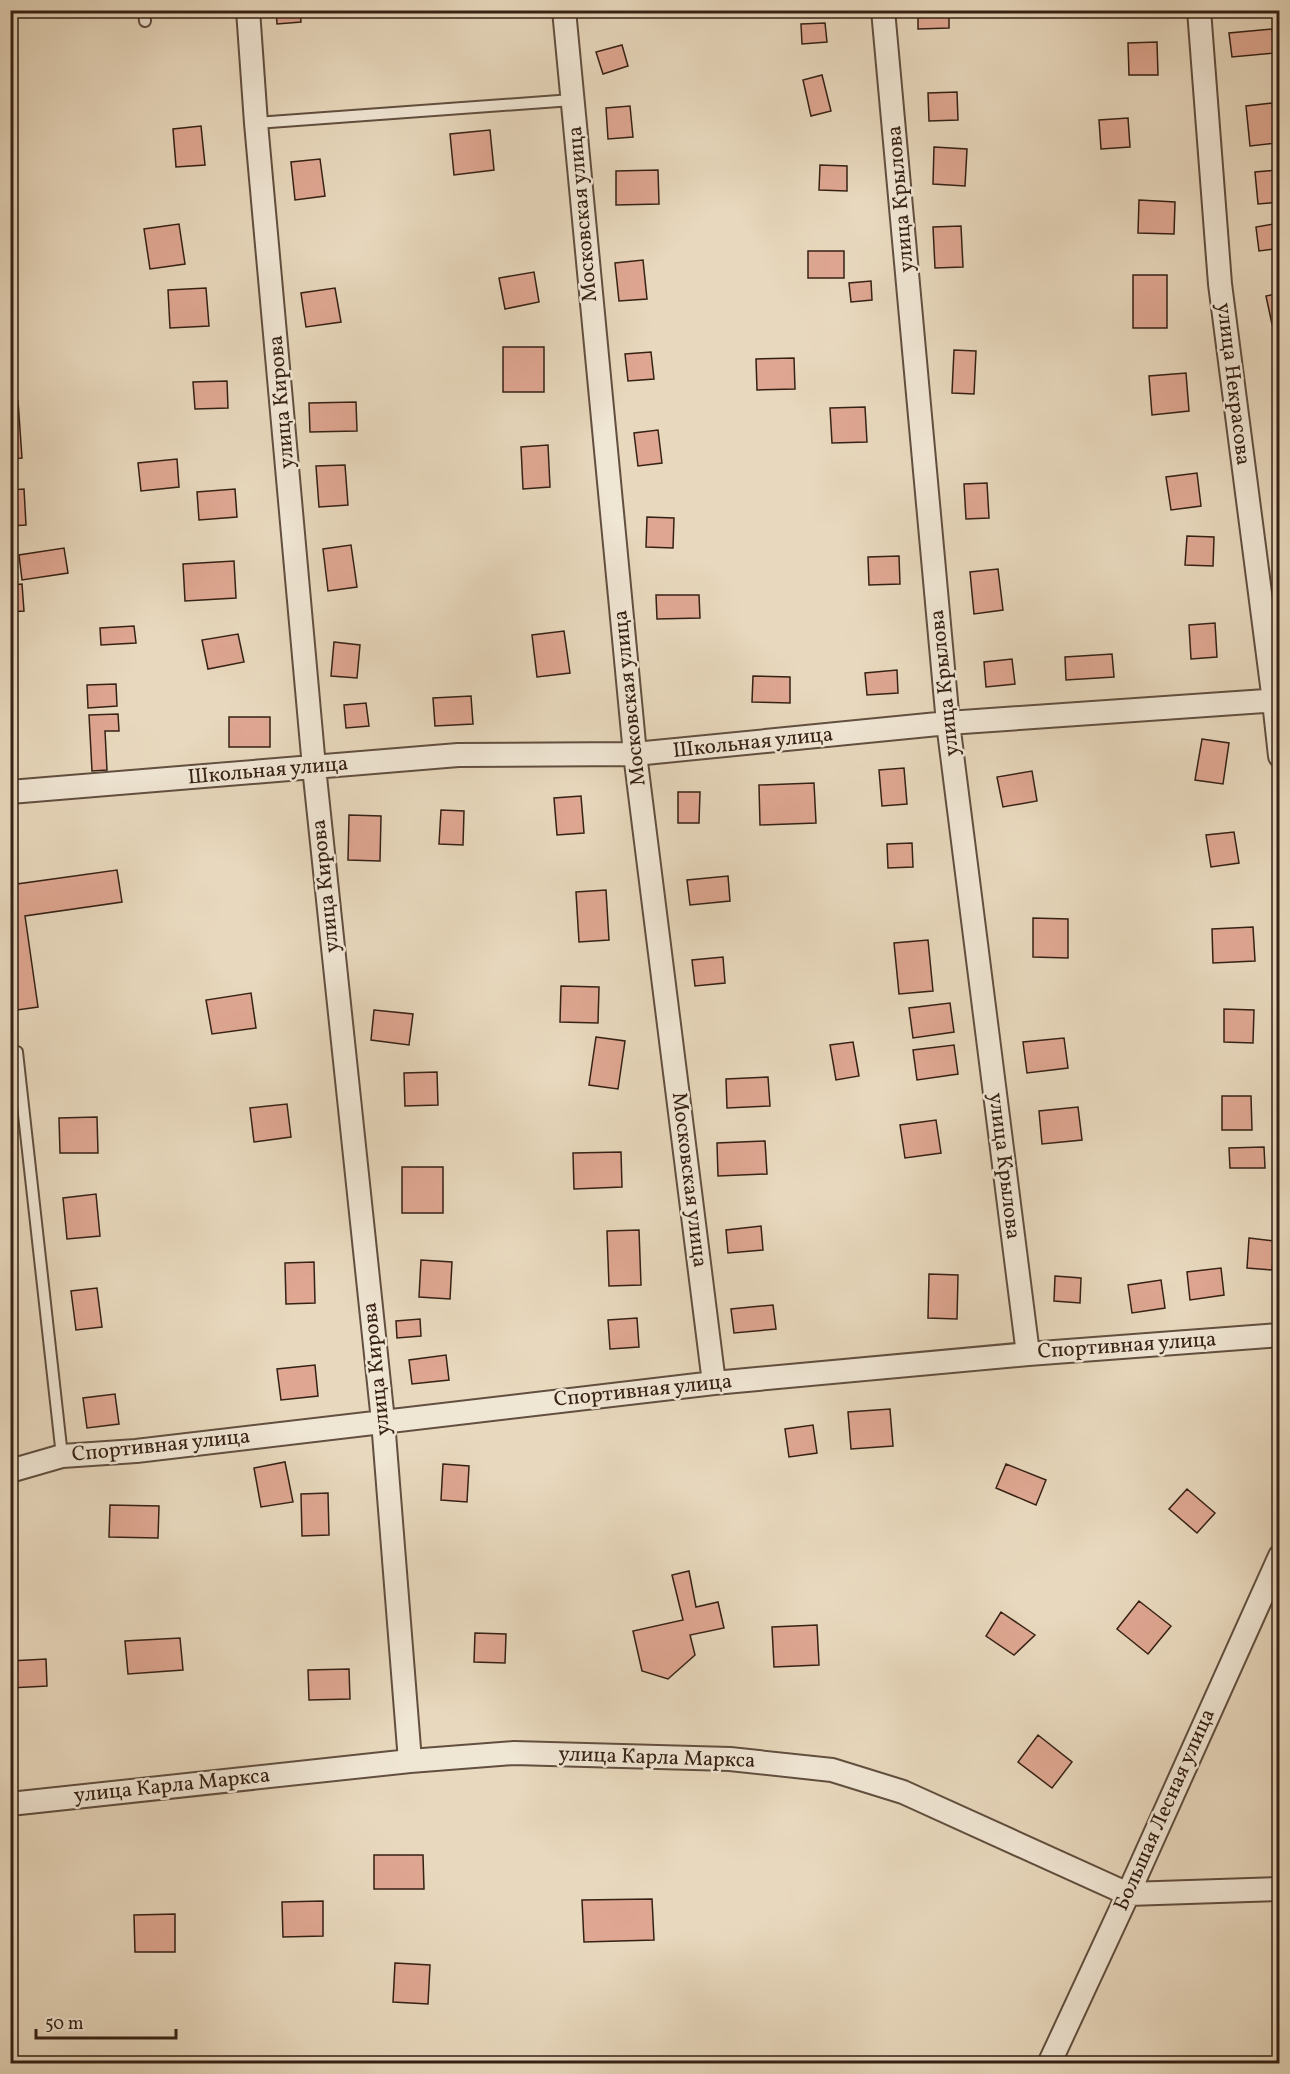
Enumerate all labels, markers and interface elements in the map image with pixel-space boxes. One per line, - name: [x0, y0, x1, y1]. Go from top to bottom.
- street label: улица Крылова: [880, 124, 922, 274]
- street label: Московская улица: [561, 125, 605, 303]
- street label: улица Некрасова: [1209, 301, 1257, 467]
- street label: улица Кирова: [262, 334, 302, 470]
- street label: улица Крылова: [923, 608, 967, 758]
- street label: Московская улица: [606, 609, 654, 787]
- street label: Школьная улица: [671, 720, 835, 766]
- street label: Школьная улица: [186, 750, 350, 792]
- street label: улица Кирова: [305, 818, 347, 954]
- street label: Московская улица: [664, 1091, 714, 1269]
- street label: улица Крылова: [981, 1091, 1027, 1241]
- street label: улица Кирова: [356, 1301, 398, 1437]
- street label: Спортивная улица: [1037, 1325, 1217, 1367]
- street label: Спортивная улица: [552, 1367, 734, 1415]
- street label: Спортивная улица: [70, 1422, 252, 1470]
- street label: Большая Лесная улица: [1107, 1704, 1223, 1916]
- street label: улица Карла Маркса: [558, 1740, 756, 1776]
- street label: улица Карла Маркса: [73, 1761, 271, 1811]
- scale bar: [36, 2002, 176, 2040]
- text: 50 m: [45, 2012, 84, 2037]

